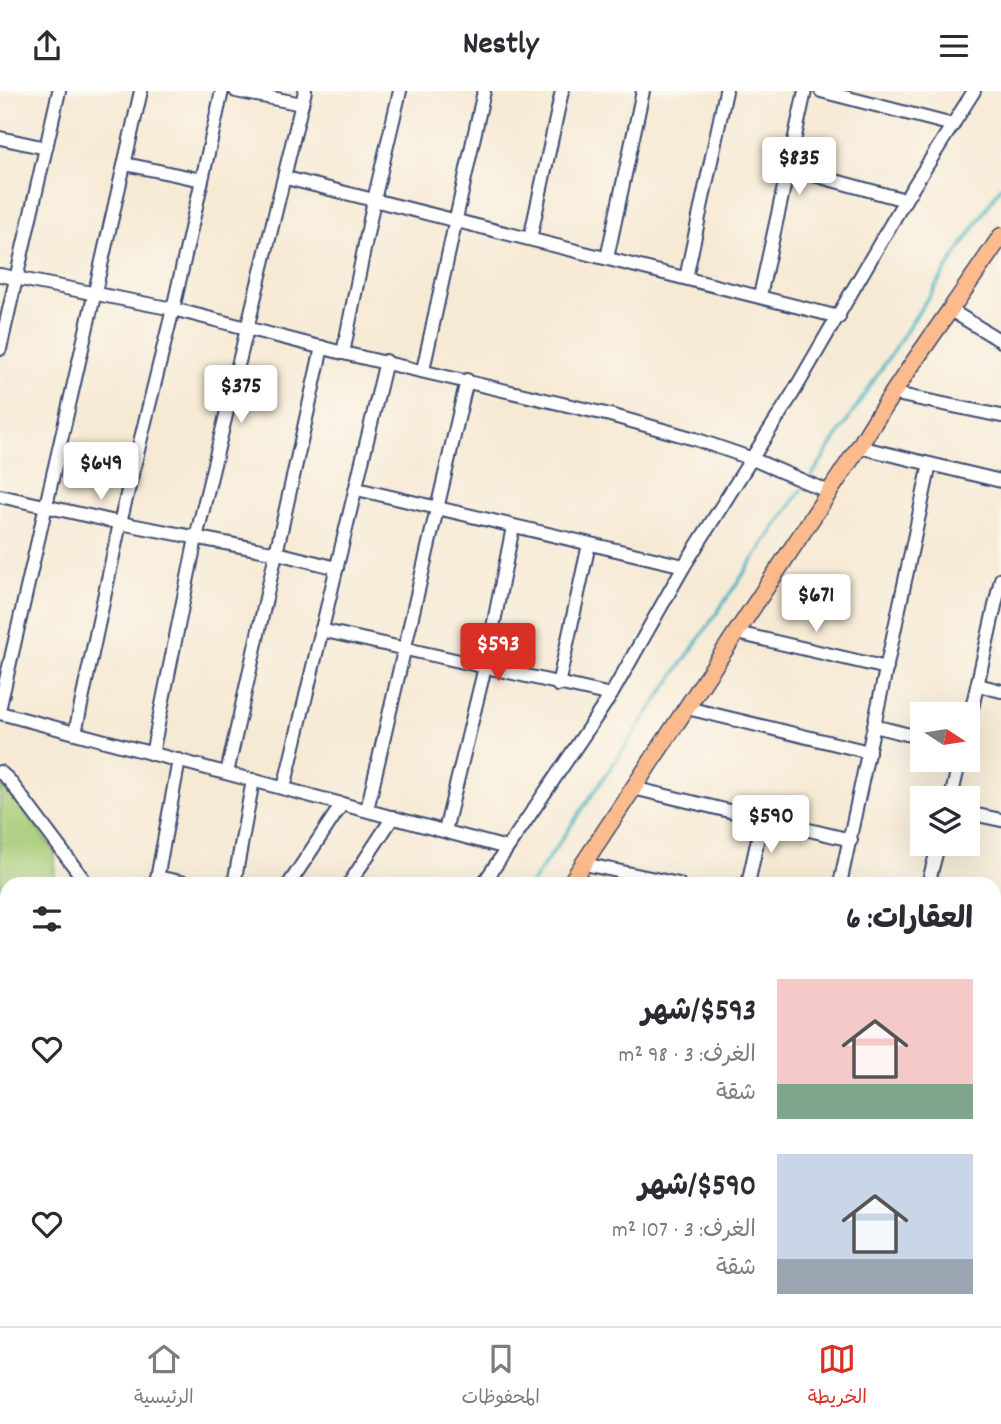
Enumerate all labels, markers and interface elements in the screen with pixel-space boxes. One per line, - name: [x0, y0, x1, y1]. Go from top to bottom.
- text: Nestly: [463, 23, 538, 69]
- icon: share: [28, 27, 66, 65]
- icon: menu: [935, 27, 973, 65]
- pin: $835: [758, 137, 840, 197]
- text: $835: [778, 143, 820, 176]
- pin: $375: [200, 365, 282, 425]
- text: $375: [220, 371, 262, 404]
- pin: $649: [60, 443, 142, 502]
- text: $649: [79, 448, 123, 481]
- pin: $671: [775, 575, 857, 634]
- text: $671: [798, 580, 834, 613]
- pin: $593: [457, 623, 539, 683]
- text: $593: [476, 629, 520, 662]
- north arrow: [910, 702, 980, 772]
- map controls: [910, 702, 980, 856]
- button: layers: [910, 786, 980, 856]
- pin: $590: [730, 795, 812, 855]
- text: $590: [748, 801, 794, 834]
- icon: filters: [28, 900, 66, 938]
- text: العقارات: 6: [846, 900, 973, 943]
- text: $593/شهر: [641, 992, 756, 1035]
- icon: home: [833, 1007, 917, 1091]
- icon: heart: [28, 1030, 66, 1068]
- text: الغرف: 3 · 98 m²: [619, 1040, 756, 1073]
- text: شقة: [716, 1078, 756, 1111]
- text: $590/شهر: [638, 1167, 756, 1210]
- icon: home: [833, 1182, 917, 1266]
- icon: heart: [28, 1205, 66, 1243]
- text: الغرف: 3 · 107 m²: [612, 1215, 756, 1248]
- text: شقة: [716, 1253, 756, 1286]
- tab: الرئيسية: [134, 1340, 194, 1413]
- tab: المحفوظات: [462, 1340, 540, 1413]
- tab: الخريطة: [808, 1340, 867, 1413]

